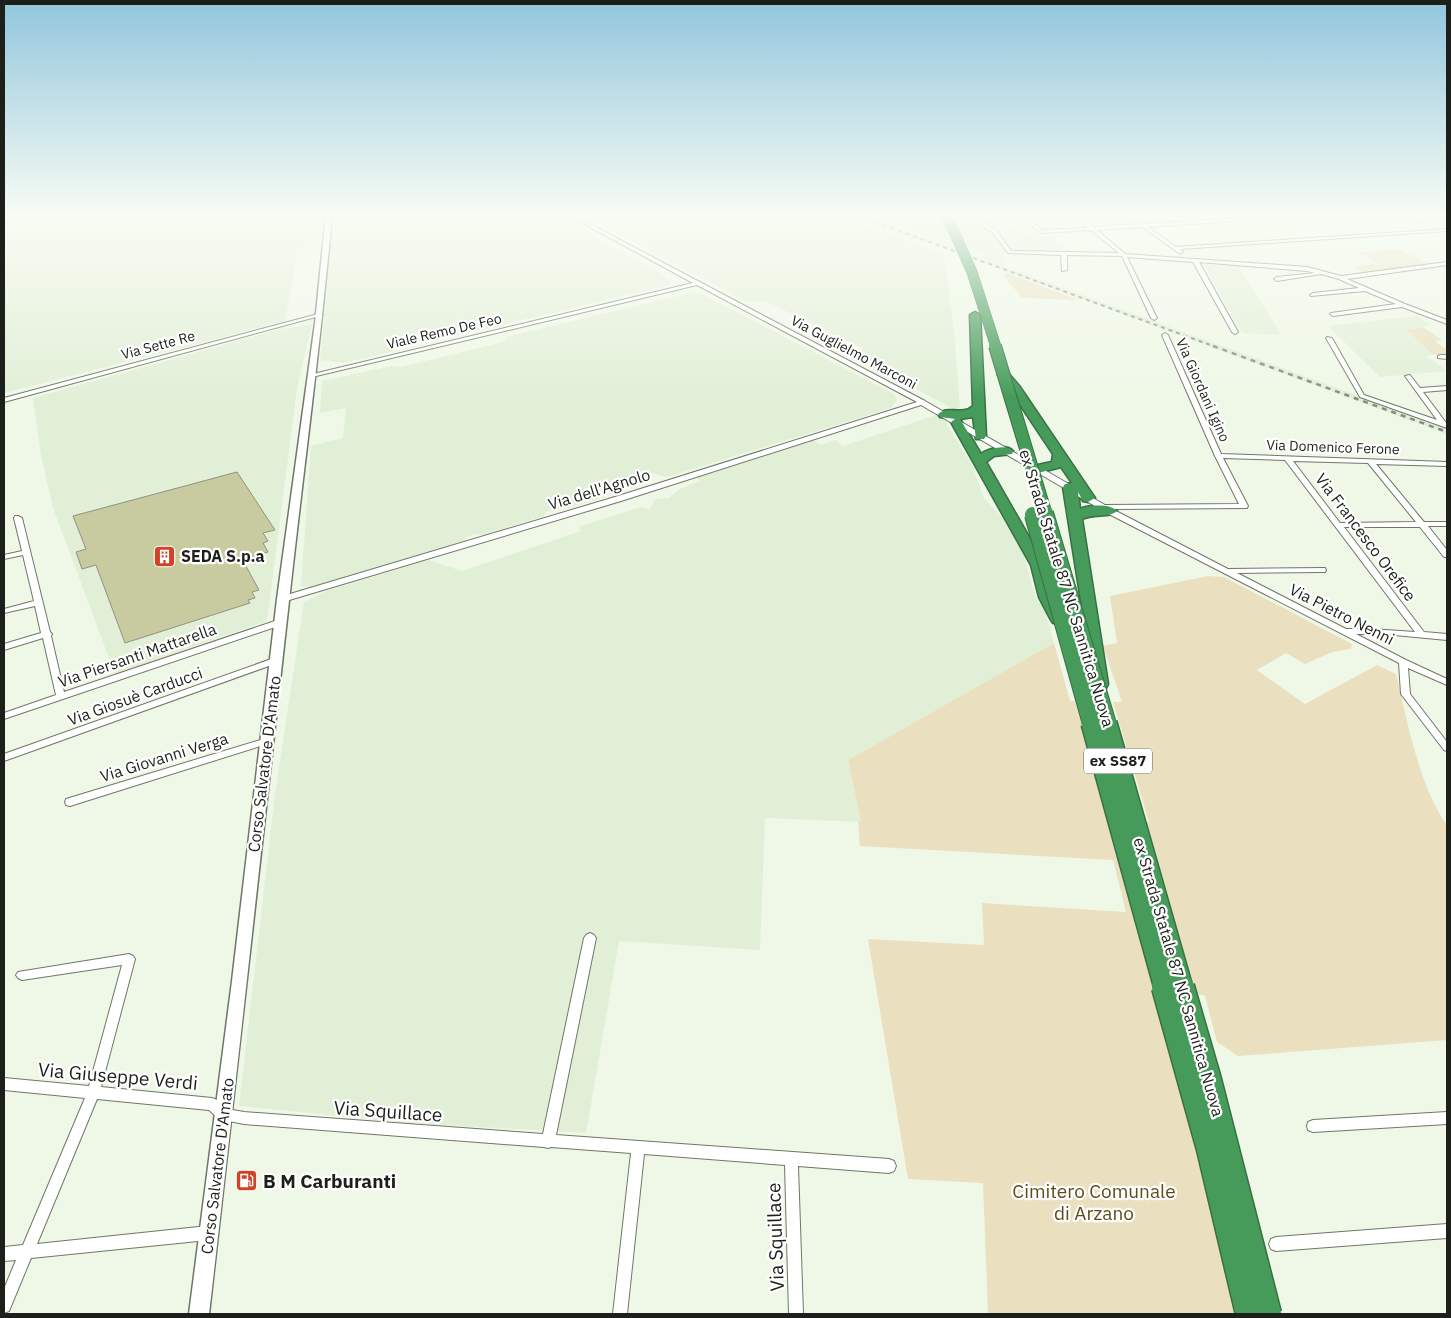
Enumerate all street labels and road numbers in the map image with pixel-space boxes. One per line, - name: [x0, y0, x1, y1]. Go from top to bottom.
- street label: Viale Remo De Feo: [385, 309, 503, 353]
- street label: Via Guglielmo Marconi: [788, 311, 920, 393]
- street label: Via Sette Re: [119, 326, 197, 363]
- street label: Via Giordani Igino: [1172, 335, 1234, 445]
- street label: Via Domenico Ferone: [1266, 436, 1400, 458]
- street label: ex Strada Statale 87 NC Sannitica Nuova: [1015, 447, 1119, 730]
- street label: Via dell'Agnolo: [545, 464, 653, 514]
- street label: Via Francesco Orefice: [1311, 469, 1421, 605]
- street label: Via Pietro Nenni: [1286, 579, 1398, 649]
- street label: Via Piersanti Mattarella: [55, 618, 219, 692]
- street label: Via Giosuè Carducci: [65, 662, 205, 730]
- street label: Corso Salvatore D'Amato: [243, 675, 285, 853]
- street label: Via Giovanni Verga: [98, 728, 231, 786]
- road number: ex SS87: [1084, 748, 1152, 774]
- street label: ex Strada Statale 87 NC Sannitica Nuova: [1130, 835, 1229, 1119]
- street label: Via Giuseppe Verdi: [37, 1057, 199, 1095]
- street label: Corso Salvatore D'Amato: [196, 1077, 238, 1255]
- street label: Via Squillace: [333, 1095, 443, 1127]
- street label: Via Squillace: [761, 1182, 789, 1292]

